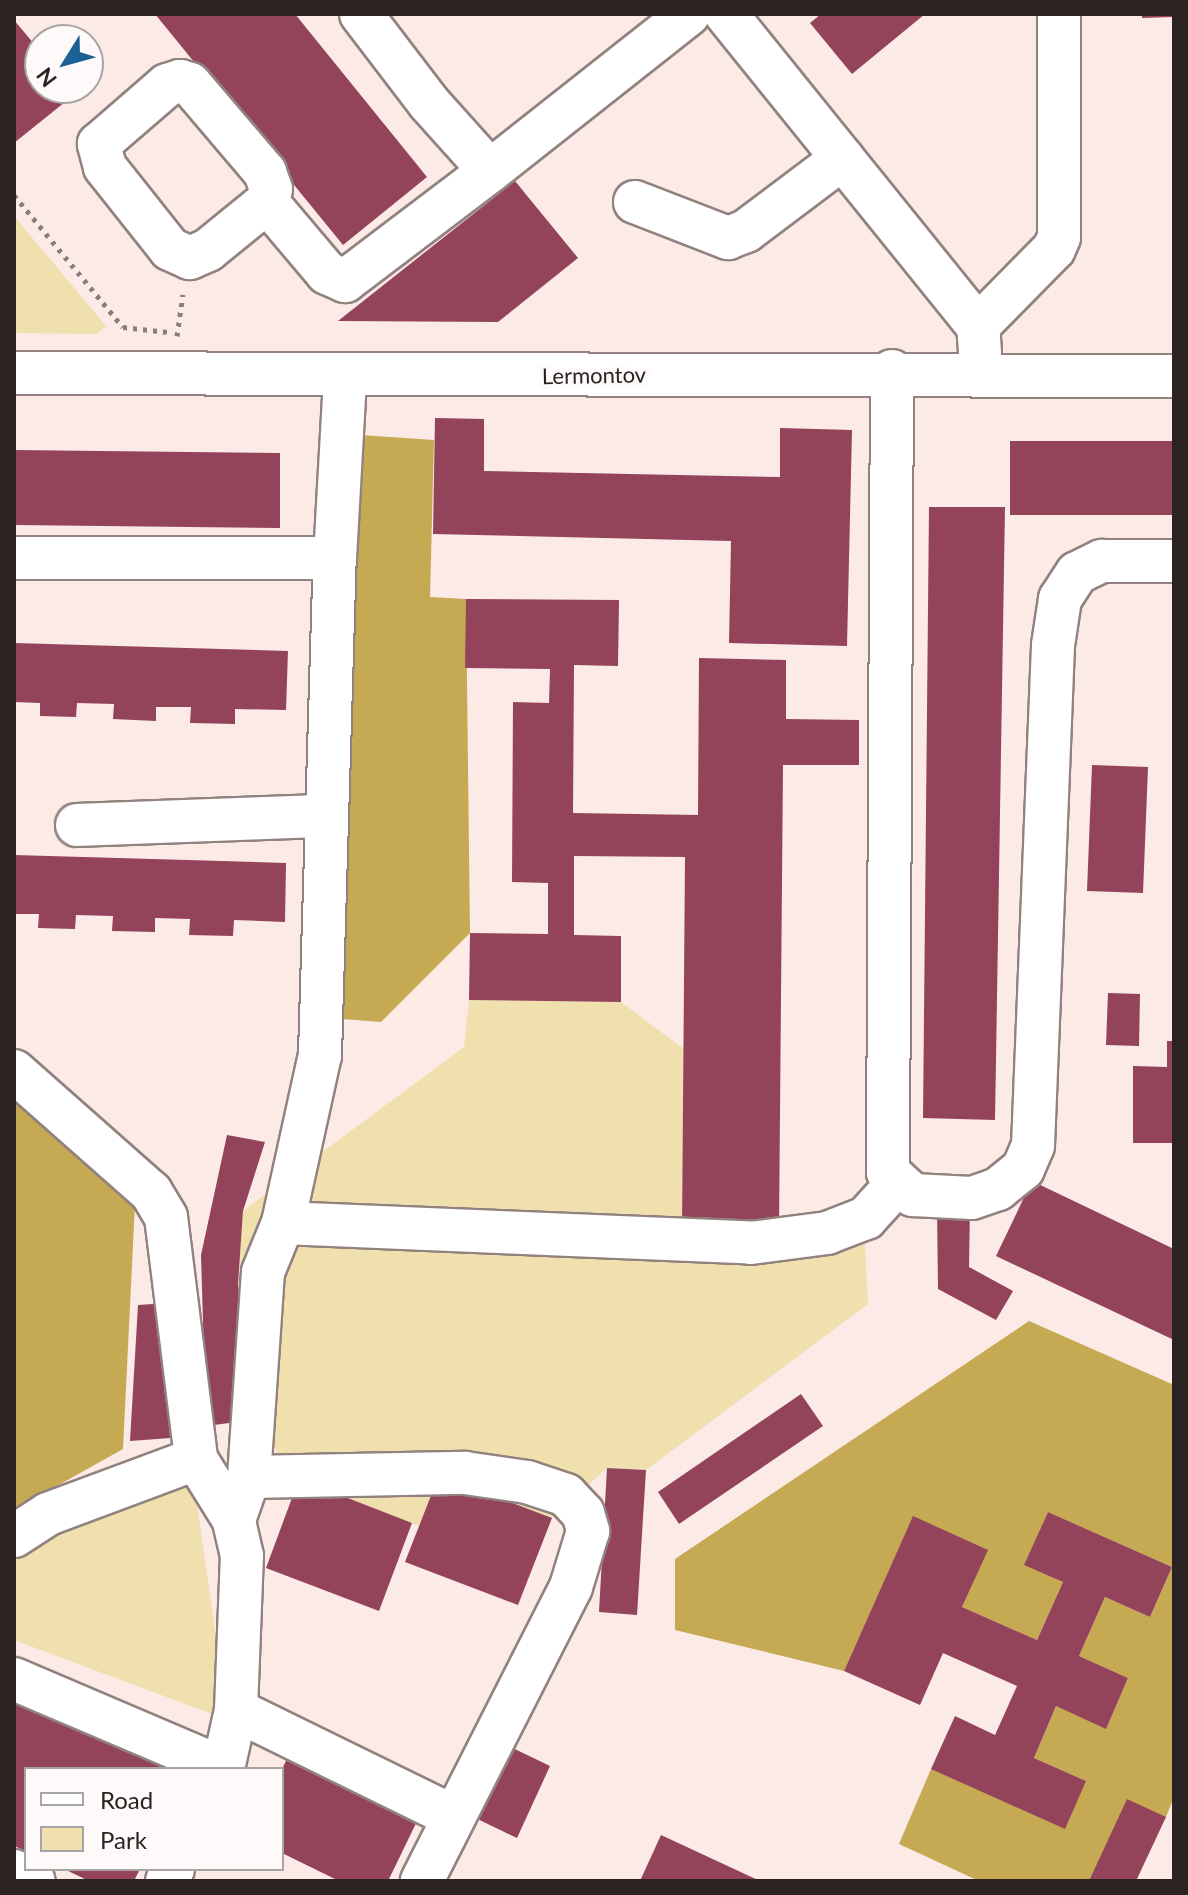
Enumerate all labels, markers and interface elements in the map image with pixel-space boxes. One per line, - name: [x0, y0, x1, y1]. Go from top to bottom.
- north arrow: [24, 24, 104, 104]
- text: N: [30, 63, 62, 92]
- street label: Lermontov: [542, 361, 646, 389]
- legend: [24, 1767, 284, 1871]
- text: Road: [100, 1785, 153, 1814]
- text: Park: [100, 1825, 147, 1854]

